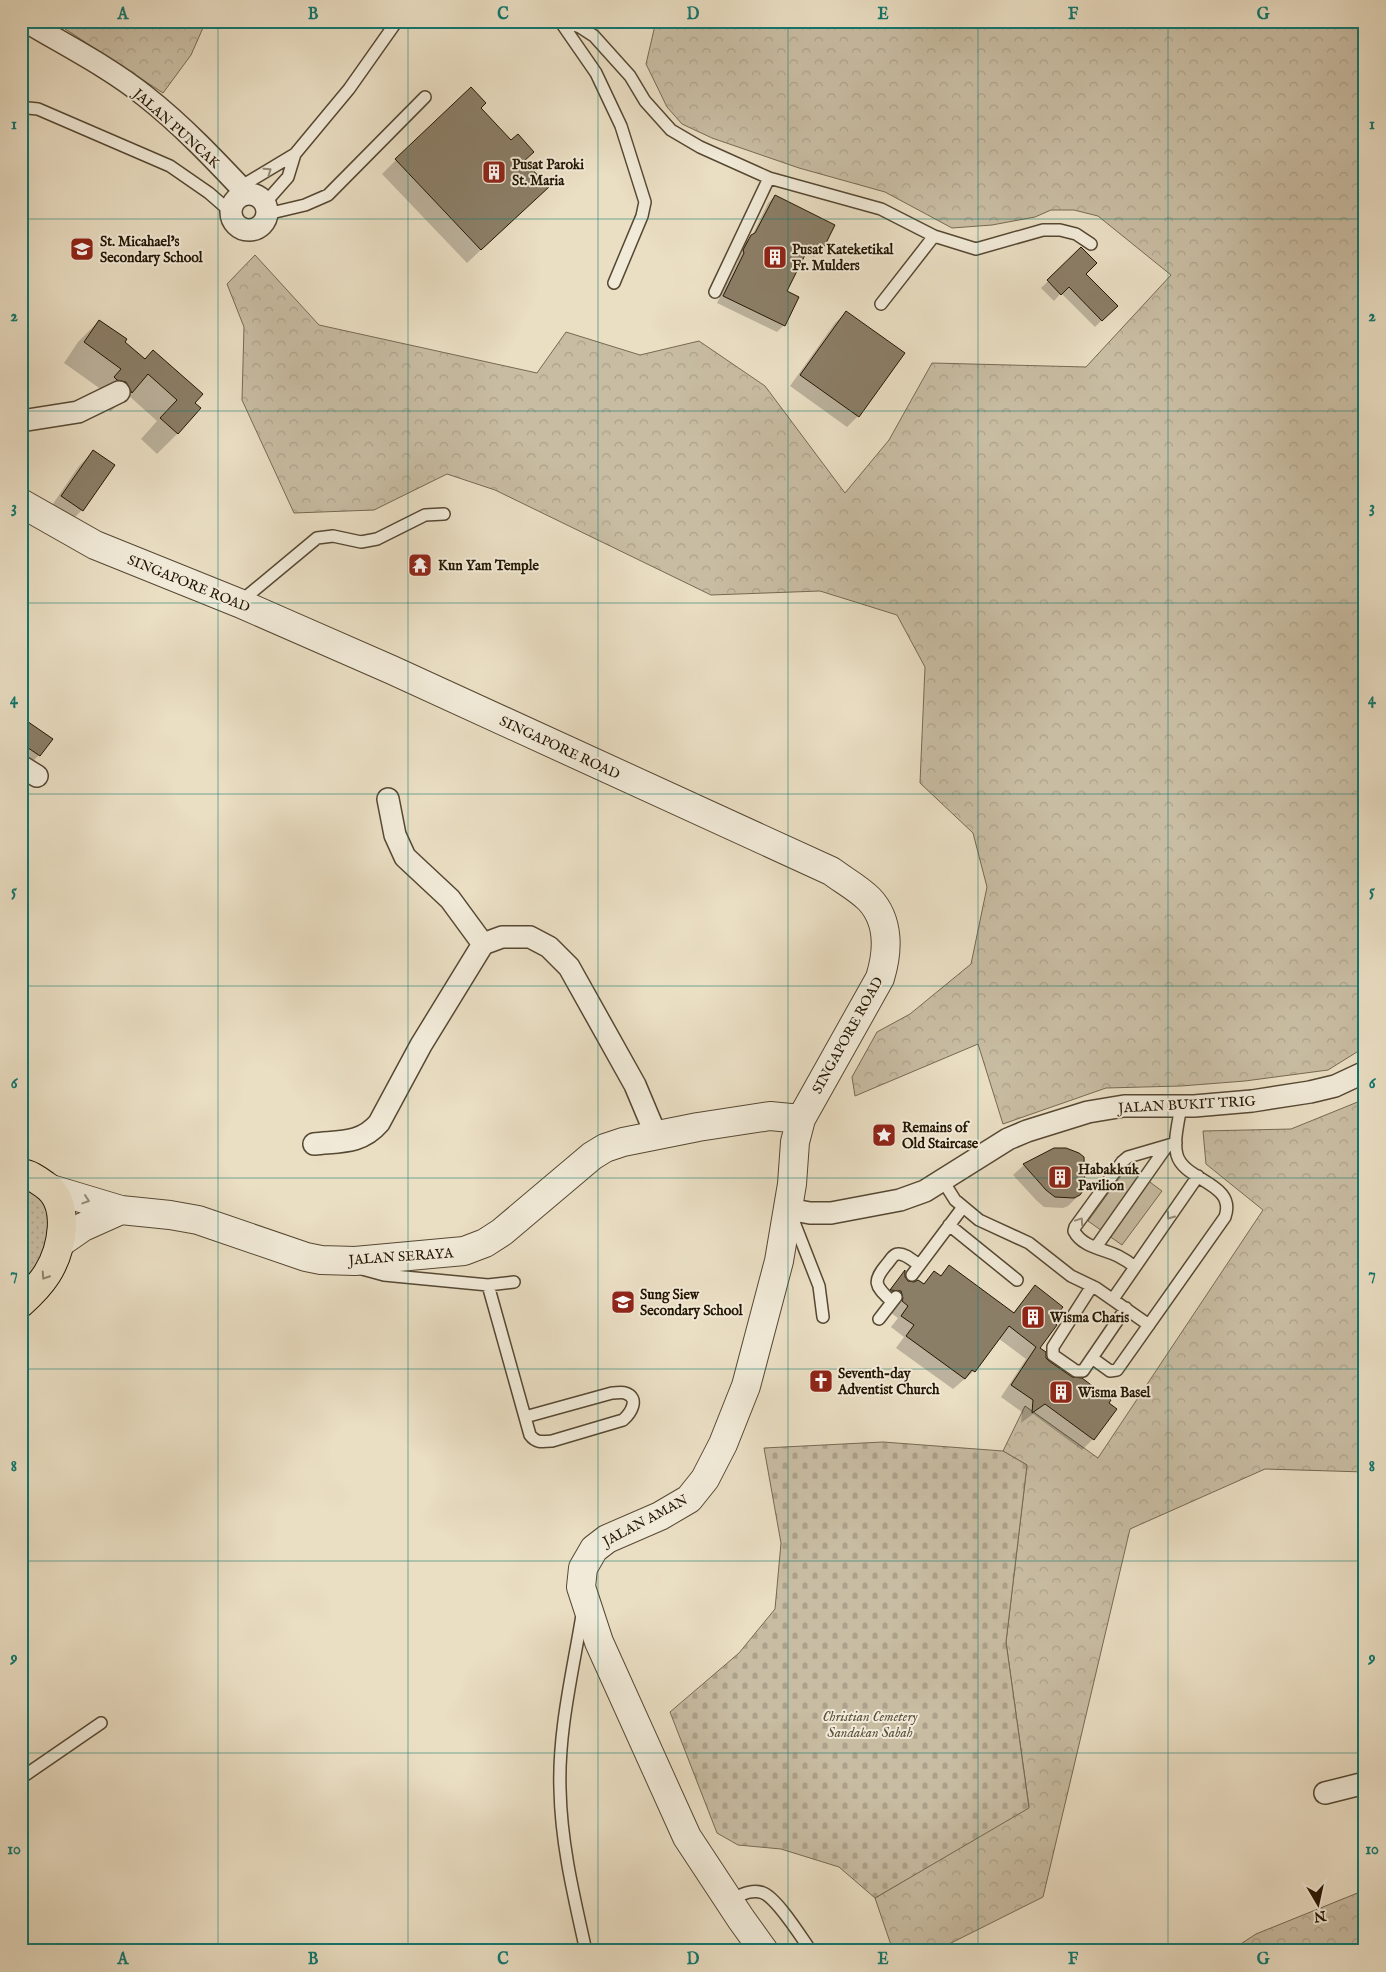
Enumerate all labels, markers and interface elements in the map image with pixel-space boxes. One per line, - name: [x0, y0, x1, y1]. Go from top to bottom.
- text: A: [117, 5, 130, 25]
- text: B: [308, 5, 319, 25]
- text: C: [497, 5, 509, 25]
- text: D: [687, 5, 700, 25]
- text: E: [877, 5, 889, 25]
- text: F: [1068, 5, 1079, 25]
- text: G: [1257, 5, 1270, 25]
- street label: JALAN PUNCAK: [128, 84, 224, 173]
- text: 1: [11, 115, 17, 135]
- text: 1: [1369, 115, 1375, 135]
- place label: Pusat Paroki St. Maria: [512, 156, 584, 190]
- building icon: Pusat Paroki St. Maria: [481, 159, 507, 185]
- one-way arrow: [262, 167, 271, 177]
- place label: St. Micahael's Secondary School: [100, 233, 204, 267]
- school or university icon: St. Micahael's Secondary School: [69, 236, 95, 262]
- place label: Pusat Kateketikal Fr. Mulders: [792, 241, 895, 275]
- building icon: Pusat Kateketikal Fr. Mulders: [762, 244, 788, 270]
- text: 2: [10, 307, 18, 327]
- text: 2: [1368, 307, 1376, 327]
- text: 3: [11, 498, 17, 518]
- text: 3: [1369, 498, 1375, 518]
- street label: SINGAPORE ROAD: [125, 551, 253, 617]
- temple icon: Kun Yam Temple: [407, 552, 433, 578]
- place label: Kun Yam Temple: [438, 557, 539, 575]
- text: 4: [10, 690, 19, 710]
- text: 4: [1368, 690, 1377, 710]
- street label: SINGAPORE ROAD: [496, 712, 623, 784]
- text: 5: [11, 882, 17, 902]
- text: 5: [1369, 882, 1375, 902]
- street label: SINGAPORE ROAD: [808, 974, 887, 1097]
- text: 6: [11, 1074, 19, 1094]
- text: 6: [1369, 1074, 1377, 1094]
- street label: JALAN BUKIT TRIG: [1116, 1092, 1257, 1118]
- place label: Remains of Old Staircase: [902, 1119, 979, 1153]
- place icon: Remains of Old Staircase: [871, 1122, 897, 1148]
- place label: Habakkuk Pavilion: [1078, 1161, 1140, 1195]
- building icon: Habakkuk Pavilion: [1047, 1164, 1073, 1190]
- one-way arrow: [81, 1195, 89, 1205]
- one-way arrow: [1167, 1210, 1176, 1220]
- one-way arrow: [1074, 1217, 1083, 1226]
- street label: JALAN SERAYA: [346, 1244, 455, 1270]
- text: 7: [10, 1265, 18, 1285]
- text: 7: [1368, 1265, 1376, 1285]
- one-way arrow: [42, 1270, 51, 1279]
- place label: Sung Siew Secondary School: [640, 1286, 744, 1320]
- school or university icon: Sung Siew Secondary School: [610, 1289, 636, 1315]
- building icon: Wisma Charis: [1020, 1304, 1046, 1330]
- place label: Wisma Charis: [1049, 1309, 1129, 1327]
- place label: Seventh-day Adventist Church: [837, 1365, 940, 1399]
- church icon: Seventh-day Adventist Church: [808, 1368, 834, 1394]
- building icon: Wisma Basel: [1048, 1379, 1074, 1405]
- place label: Wisma Basel: [1077, 1384, 1152, 1402]
- text: 8: [11, 1457, 17, 1477]
- text: 8: [1369, 1457, 1375, 1477]
- street label: JALAN AMAN: [598, 1491, 691, 1552]
- text: 9: [10, 1649, 18, 1669]
- text: 9: [1368, 1649, 1376, 1669]
- park label: Christian Cemetery Sandakan Sabah: [822, 1708, 918, 1742]
- text: 10: [7, 1840, 21, 1860]
- text: 10: [1365, 1840, 1379, 1860]
- north arrow: [1294, 1880, 1344, 1930]
- text: N: [1312, 1906, 1328, 1926]
- text: A: [117, 1950, 130, 1970]
- text: B: [308, 1950, 319, 1970]
- text: C: [497, 1950, 509, 1970]
- text: D: [687, 1950, 700, 1970]
- text: E: [877, 1950, 889, 1970]
- text: F: [1068, 1950, 1079, 1970]
- text: G: [1257, 1950, 1270, 1970]

